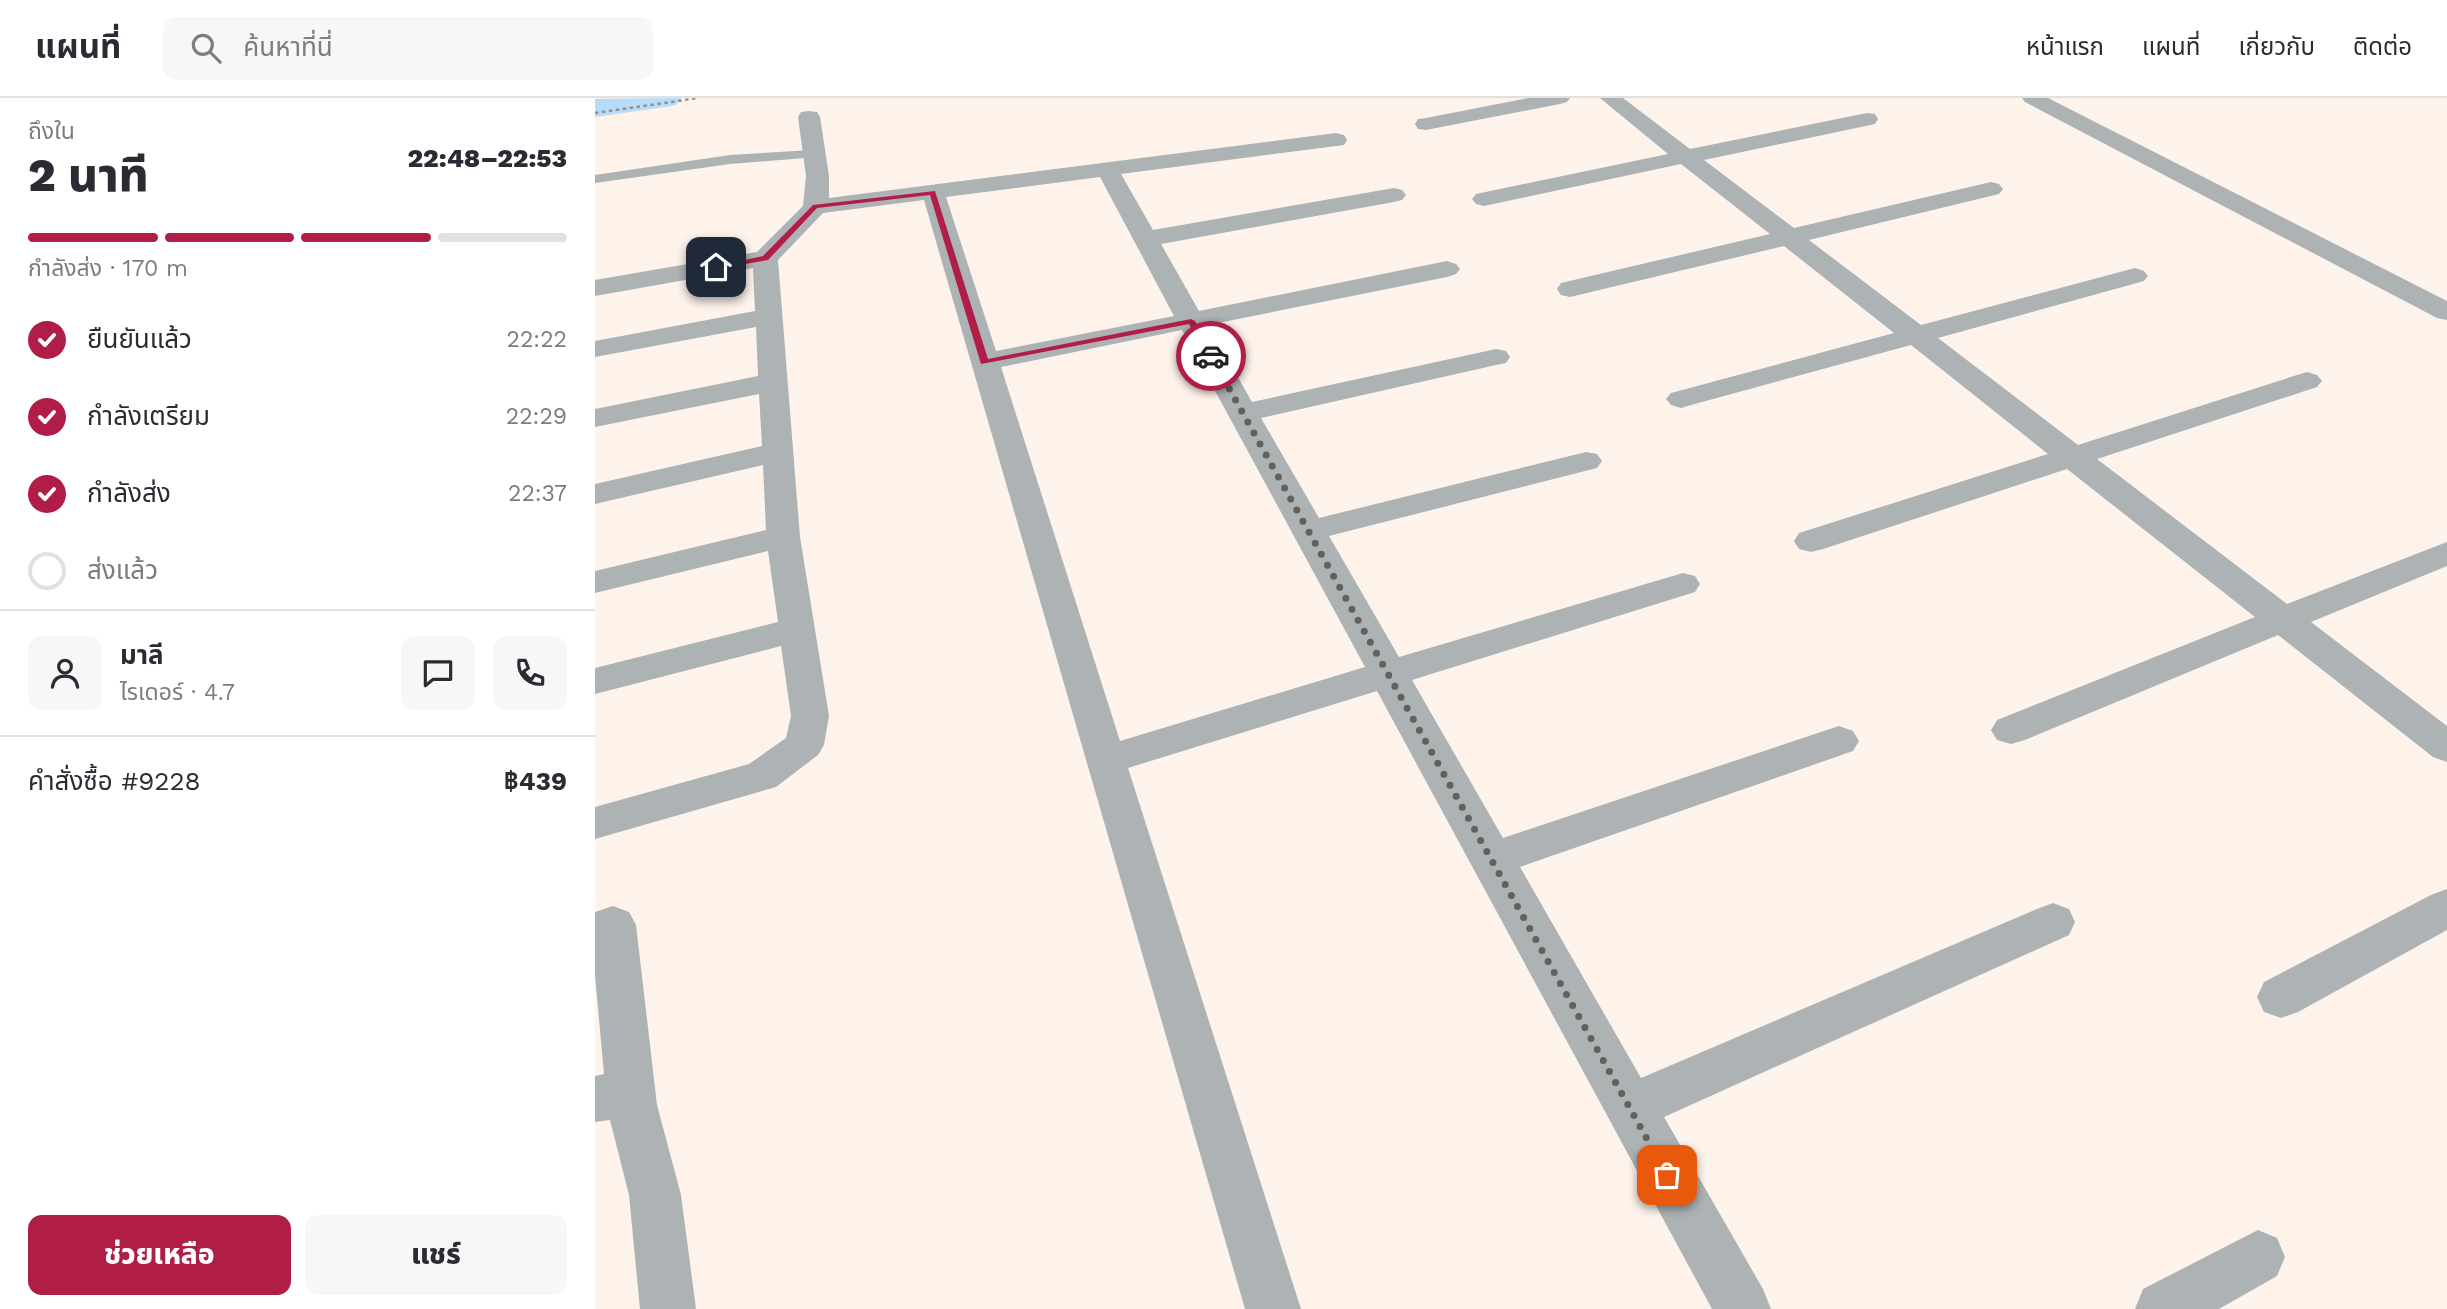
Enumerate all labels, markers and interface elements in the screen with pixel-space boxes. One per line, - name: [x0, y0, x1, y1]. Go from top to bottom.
- search box: [163, 17, 653, 80]
- text: แผนที่: [35, 27, 121, 66]
- icon: search: [187, 29, 225, 67]
- text: ค้นหาที่นี่: [243, 32, 333, 62]
- text: หน้าแรก: [2026, 33, 2104, 61]
- text: แผนที่: [2142, 33, 2200, 61]
- text: เกี่ยวกับ: [2238, 33, 2315, 61]
- text: ติดต่อ: [2353, 33, 2412, 61]
- text: ถึงใน: [28, 118, 75, 145]
- text: 22:48–22:53: [407, 143, 567, 173]
- text: 2 นาที: [28, 148, 149, 202]
- pin: [686, 237, 746, 297]
- icon: home: [697, 248, 735, 286]
- text: กำลังส่ง · 170 m: [28, 255, 188, 282]
- icon: check: [28, 321, 66, 359]
- courier: [1176, 321, 1246, 391]
- text: ยืนยันแล้ว: [87, 324, 192, 354]
- text: 22:22: [507, 326, 567, 353]
- icon: car: [1192, 337, 1230, 375]
- icon: check: [28, 398, 66, 436]
- text: กำลังเตรียม: [87, 401, 210, 431]
- text: 22:29: [506, 403, 567, 430]
- icon: check: [28, 475, 66, 513]
- text: กำลังส่ง: [87, 478, 171, 508]
- text: 22:37: [508, 480, 567, 507]
- text: ส่งแล้ว: [87, 555, 158, 585]
- button: person: [28, 636, 102, 710]
- button: chat: [401, 636, 475, 710]
- button: phone: [493, 636, 567, 710]
- text: มาลี: [120, 640, 164, 670]
- text: ไรเดอร์ · 4.7: [120, 679, 235, 706]
- text: คำสั่งซื้อ #9228: [28, 766, 201, 796]
- text: ฿439: [504, 766, 567, 796]
- pin: [1637, 1145, 1697, 1205]
- icon: bag: [1648, 1156, 1686, 1194]
- button: ช่วยเหลือ: [28, 1215, 291, 1295]
- button: แชร์: [305, 1215, 567, 1295]

